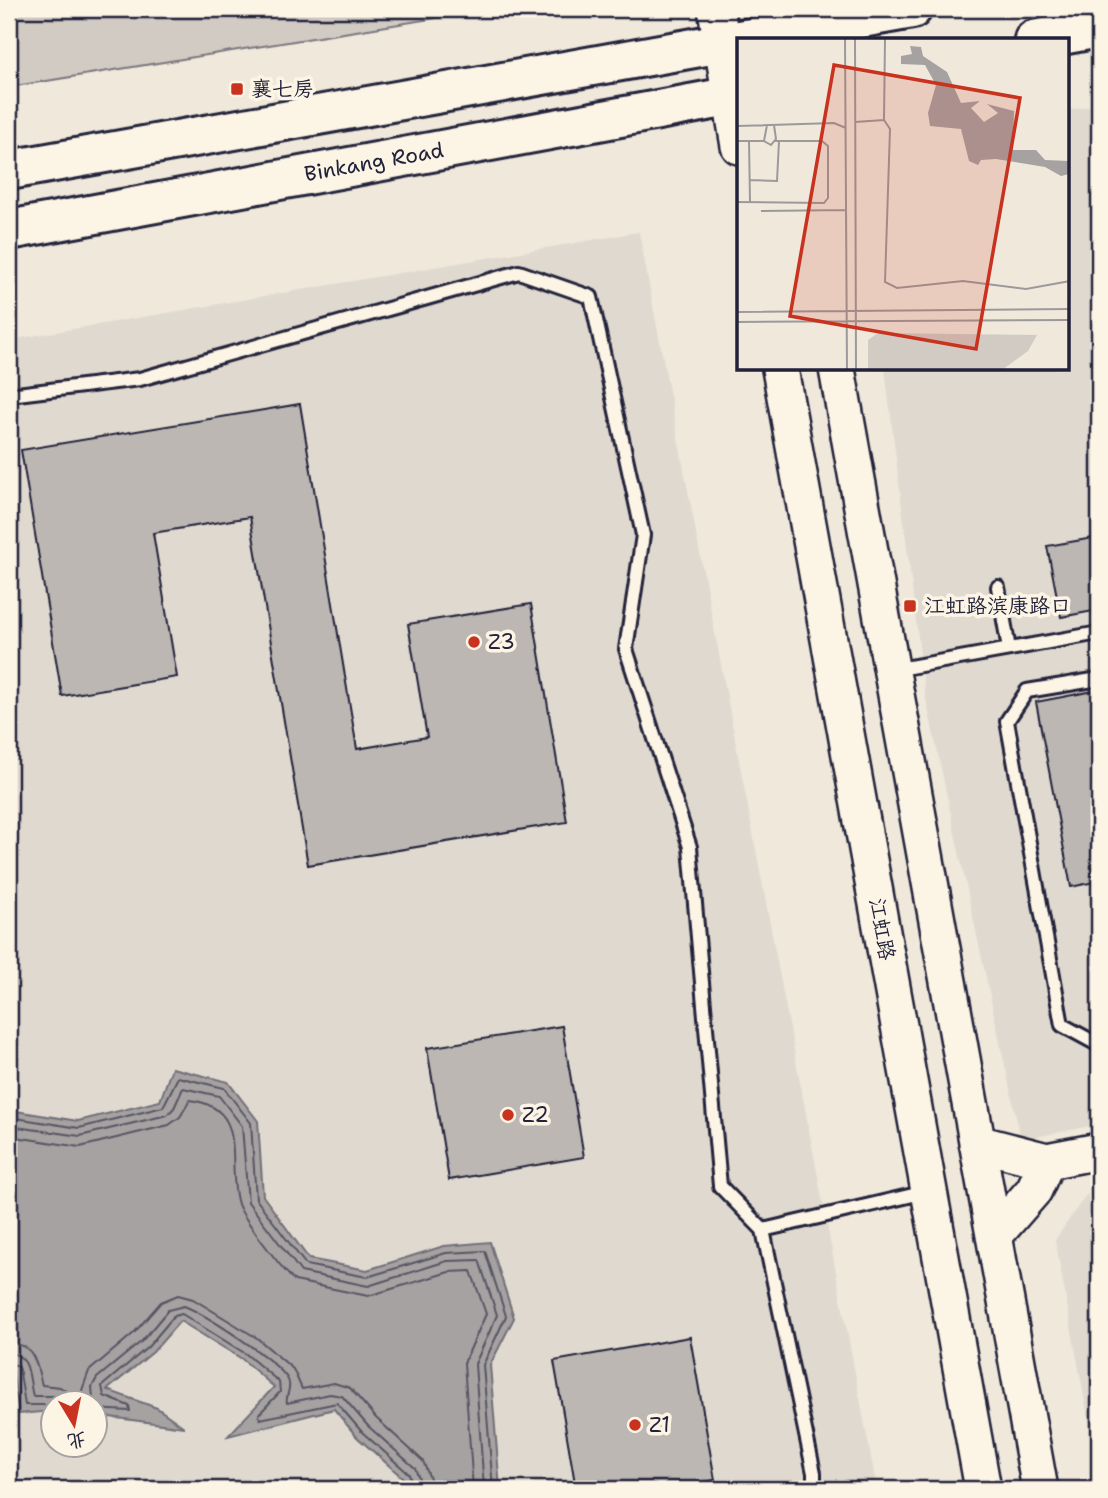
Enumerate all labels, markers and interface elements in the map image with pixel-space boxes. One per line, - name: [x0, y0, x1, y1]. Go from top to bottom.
- inset map: [737, 38, 1070, 371]
- place label: 襄七房: [251, 75, 314, 103]
- marker: 襄七房: [229, 81, 245, 97]
- street label: Binkang Road: [302, 136, 446, 188]
- place label: 江虹路滨康路口: [924, 592, 1071, 620]
- marker: 江虹路滨康路口: [902, 598, 918, 614]
- place label: Z3: [488, 628, 515, 656]
- marker: Z3: [466, 634, 482, 650]
- street label: 江虹路: [863, 896, 901, 962]
- place label: Z2: [522, 1101, 549, 1129]
- marker: Z2: [500, 1107, 516, 1123]
- north arrow: [38, 1390, 108, 1460]
- place label: Z1: [649, 1411, 670, 1439]
- marker: Z1: [627, 1417, 643, 1433]
- text: 北: [65, 1426, 88, 1454]

